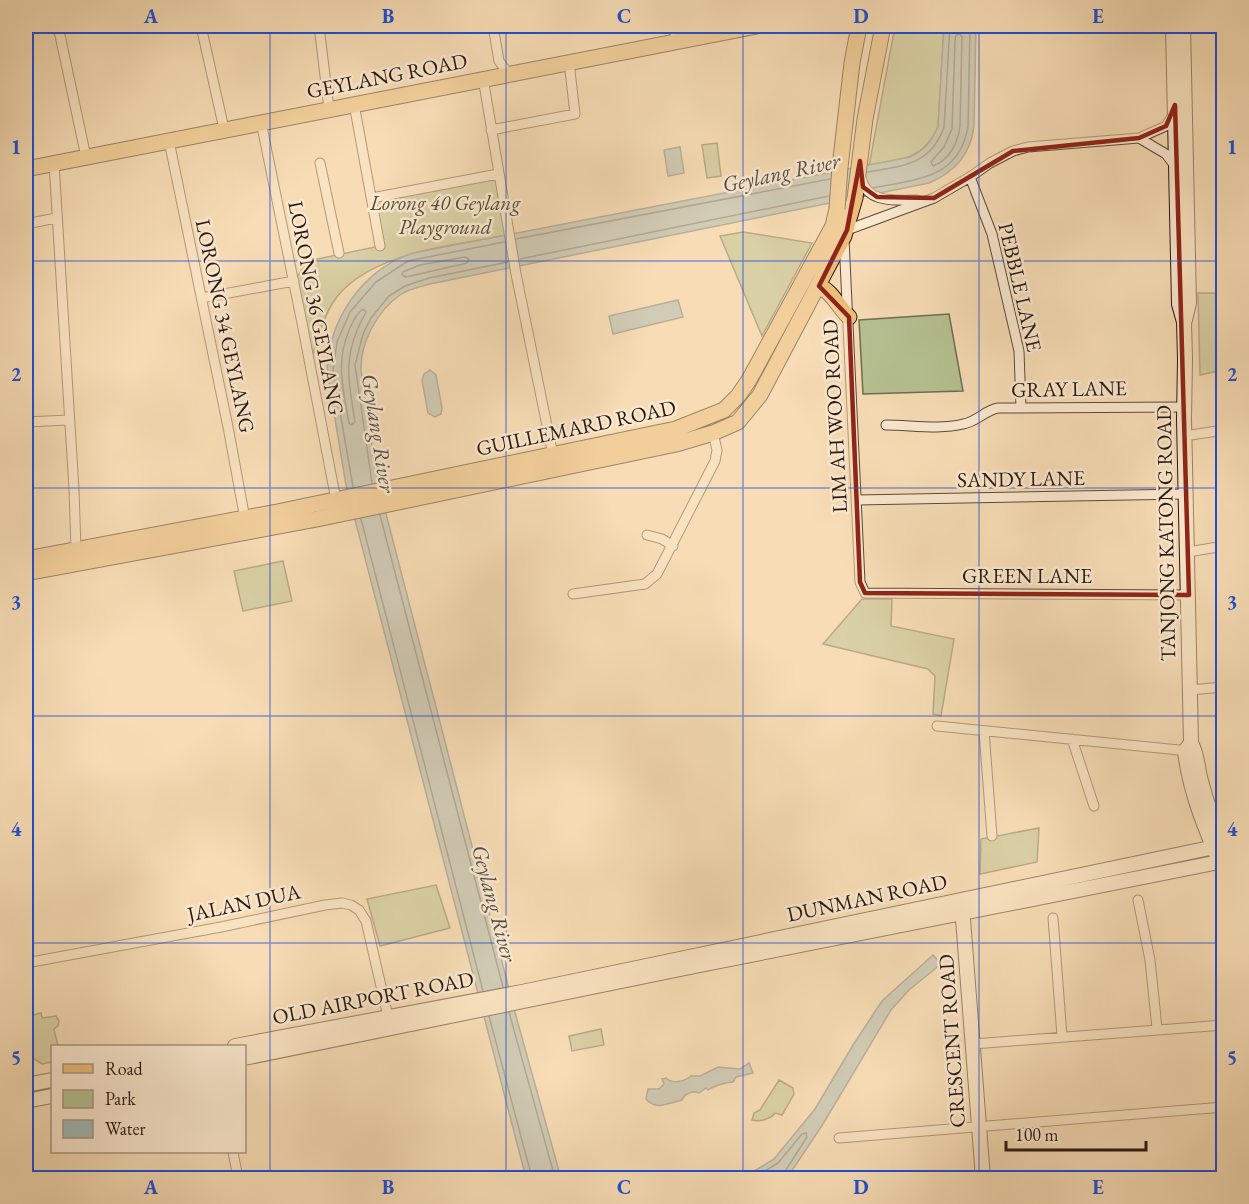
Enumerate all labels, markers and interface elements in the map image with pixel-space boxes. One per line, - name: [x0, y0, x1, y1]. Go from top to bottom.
- text: A: [143, 3, 159, 29]
- text: B: [382, 3, 394, 29]
- text: C: [617, 3, 631, 29]
- text: D: [853, 3, 869, 29]
- text: E: [1092, 3, 1104, 29]
- street label: GEYLANG ROAD: [304, 47, 470, 104]
- text: 1: [11, 134, 21, 160]
- text: 1: [1227, 134, 1237, 160]
- water label: Geylang River: [720, 146, 844, 199]
- park label: Lorong 40 Geylang Playground: [369, 189, 521, 240]
- street label: LORONG 36 GEYLANG: [282, 198, 351, 417]
- street label: LORONG 34 GEYLANG: [190, 217, 261, 435]
- street label: PEBBLE LANE: [993, 220, 1048, 354]
- street label: LIM AH WOO ROAD: [816, 318, 853, 513]
- text: 2: [11, 361, 22, 387]
- text: 2: [1227, 361, 1238, 387]
- water label: Geylang River: [355, 372, 402, 496]
- street label: GRAY LANE: [1011, 374, 1127, 403]
- street label: GUILLEMARD ROAD: [474, 393, 678, 462]
- street label: TANJONG KATONG ROAD: [1150, 405, 1181, 661]
- street label: SANDY LANE: [957, 464, 1085, 493]
- street label: GREEN LANE: [962, 562, 1092, 589]
- text: 3: [11, 589, 21, 615]
- text: 3: [1227, 589, 1237, 615]
- text: 4: [11, 816, 22, 842]
- text: 4: [1227, 816, 1238, 842]
- water label: Geylang River: [465, 842, 524, 966]
- street label: DUNMAN ROAD: [784, 867, 950, 928]
- street label: JALAN DUA: [183, 877, 303, 928]
- street label: CRESCENT ROAD: [932, 953, 971, 1129]
- street label: OLD AIRPORT ROAD: [270, 965, 476, 1030]
- text: 5: [11, 1044, 21, 1070]
- text: 5: [1227, 1044, 1237, 1070]
- legend: [51, 1045, 246, 1153]
- text: Road: [105, 1057, 144, 1080]
- text: Park: [105, 1087, 136, 1110]
- scale bar: [1006, 1114, 1146, 1152]
- text: Water: [105, 1117, 146, 1140]
- text: 100 m: [1015, 1123, 1059, 1146]
- text: A: [143, 1174, 159, 1200]
- text: B: [382, 1174, 394, 1200]
- text: C: [617, 1174, 631, 1200]
- text: D: [853, 1174, 869, 1200]
- text: E: [1092, 1174, 1104, 1200]

